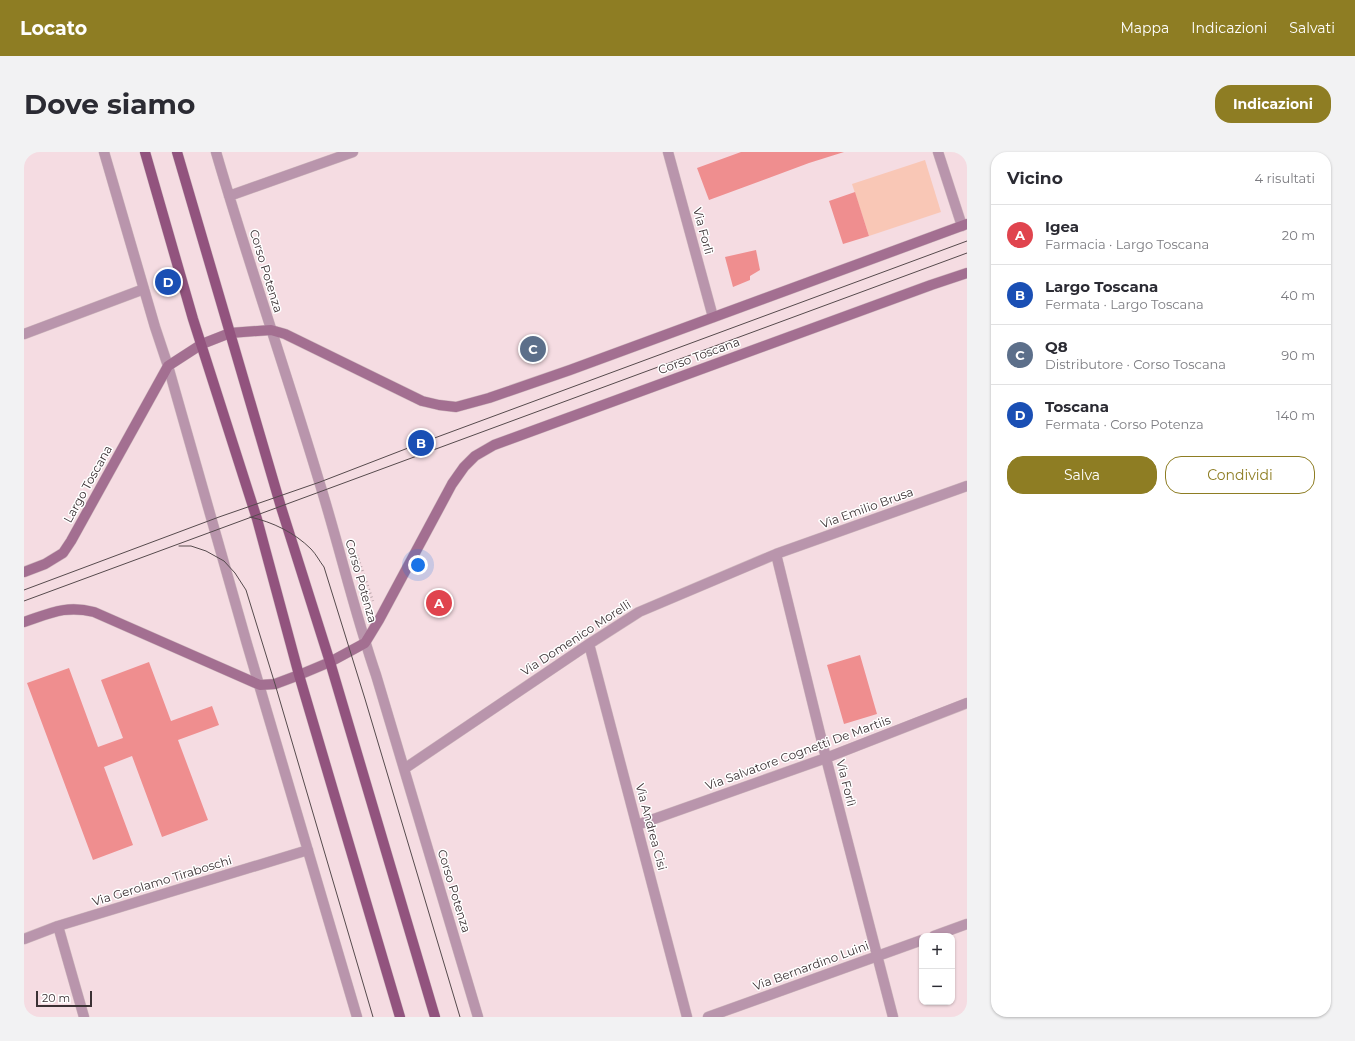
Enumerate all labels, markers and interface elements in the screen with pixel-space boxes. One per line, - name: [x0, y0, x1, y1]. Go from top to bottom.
- text: Locato: [20, 17, 87, 40]
- text: Mappa: [1120, 19, 1169, 37]
- text: Indicazioni: [1191, 19, 1267, 37]
- text: Salvati: [1289, 19, 1335, 37]
- button: Indicazioni: [1215, 85, 1331, 123]
- text: Dove siamo: [24, 87, 195, 121]
- text: Vicino: [1007, 168, 1063, 188]
- text: 4 risultati: [1254, 170, 1315, 186]
- street label: Via Forlì: [690, 206, 717, 256]
- text: Igea: [1045, 217, 1079, 236]
- street label: Corso Potenza: [247, 227, 286, 314]
- text: A: [1015, 227, 1025, 243]
- text: 20 m: [1282, 227, 1315, 243]
- text: Farmacia · Largo Toscana: [1045, 236, 1209, 252]
- pin: D: [155, 267, 181, 297]
- text: Largo Toscana: [1045, 277, 1158, 296]
- text: B: [1015, 287, 1025, 303]
- text: 40 m: [1281, 287, 1315, 303]
- text: Fermata · Largo Toscana: [1045, 296, 1204, 312]
- pin: C: [520, 334, 546, 364]
- street label: Corso Toscana: [656, 334, 742, 377]
- text: Q8: [1045, 337, 1068, 356]
- text: C: [1015, 347, 1025, 363]
- text: 90 m: [1281, 347, 1315, 363]
- text: Distributore · Corso Toscana: [1045, 356, 1226, 372]
- text: Toscana: [1045, 397, 1109, 416]
- text: D: [1015, 407, 1025, 423]
- text: 140 m: [1276, 407, 1315, 423]
- text: Fermata · Corso Potenza: [1045, 416, 1204, 432]
- pin: B: [408, 428, 434, 458]
- street label: Largo Toscana: [60, 442, 115, 525]
- button: Salva: [1007, 456, 1157, 494]
- button: Condividi: [1165, 456, 1315, 494]
- street label: Via Emilio Brusa: [818, 484, 915, 531]
- street label: Corso Potenza: [342, 537, 381, 624]
- your location: [408, 555, 428, 575]
- pin: A: [426, 588, 452, 618]
- street label: Via Domenico Morelli: [518, 596, 634, 679]
- street label: Via Salvatore Cognetti De Martiis: [703, 712, 893, 793]
- street label: Via Forlì: [833, 758, 860, 808]
- street label: Via Andrea Cisi: [633, 782, 670, 872]
- street label: Corso Potenza: [435, 847, 474, 934]
- street label: Via Gerolamo Tiraboschi: [90, 852, 233, 909]
- map controls: [919, 933, 955, 1005]
- button: +: [919, 933, 955, 969]
- street label: Via Bernardino Luini: [751, 938, 871, 993]
- button: −: [919, 969, 955, 1005]
- scale bar: [36, 989, 92, 1008]
- text: 20 m: [42, 991, 70, 1005]

